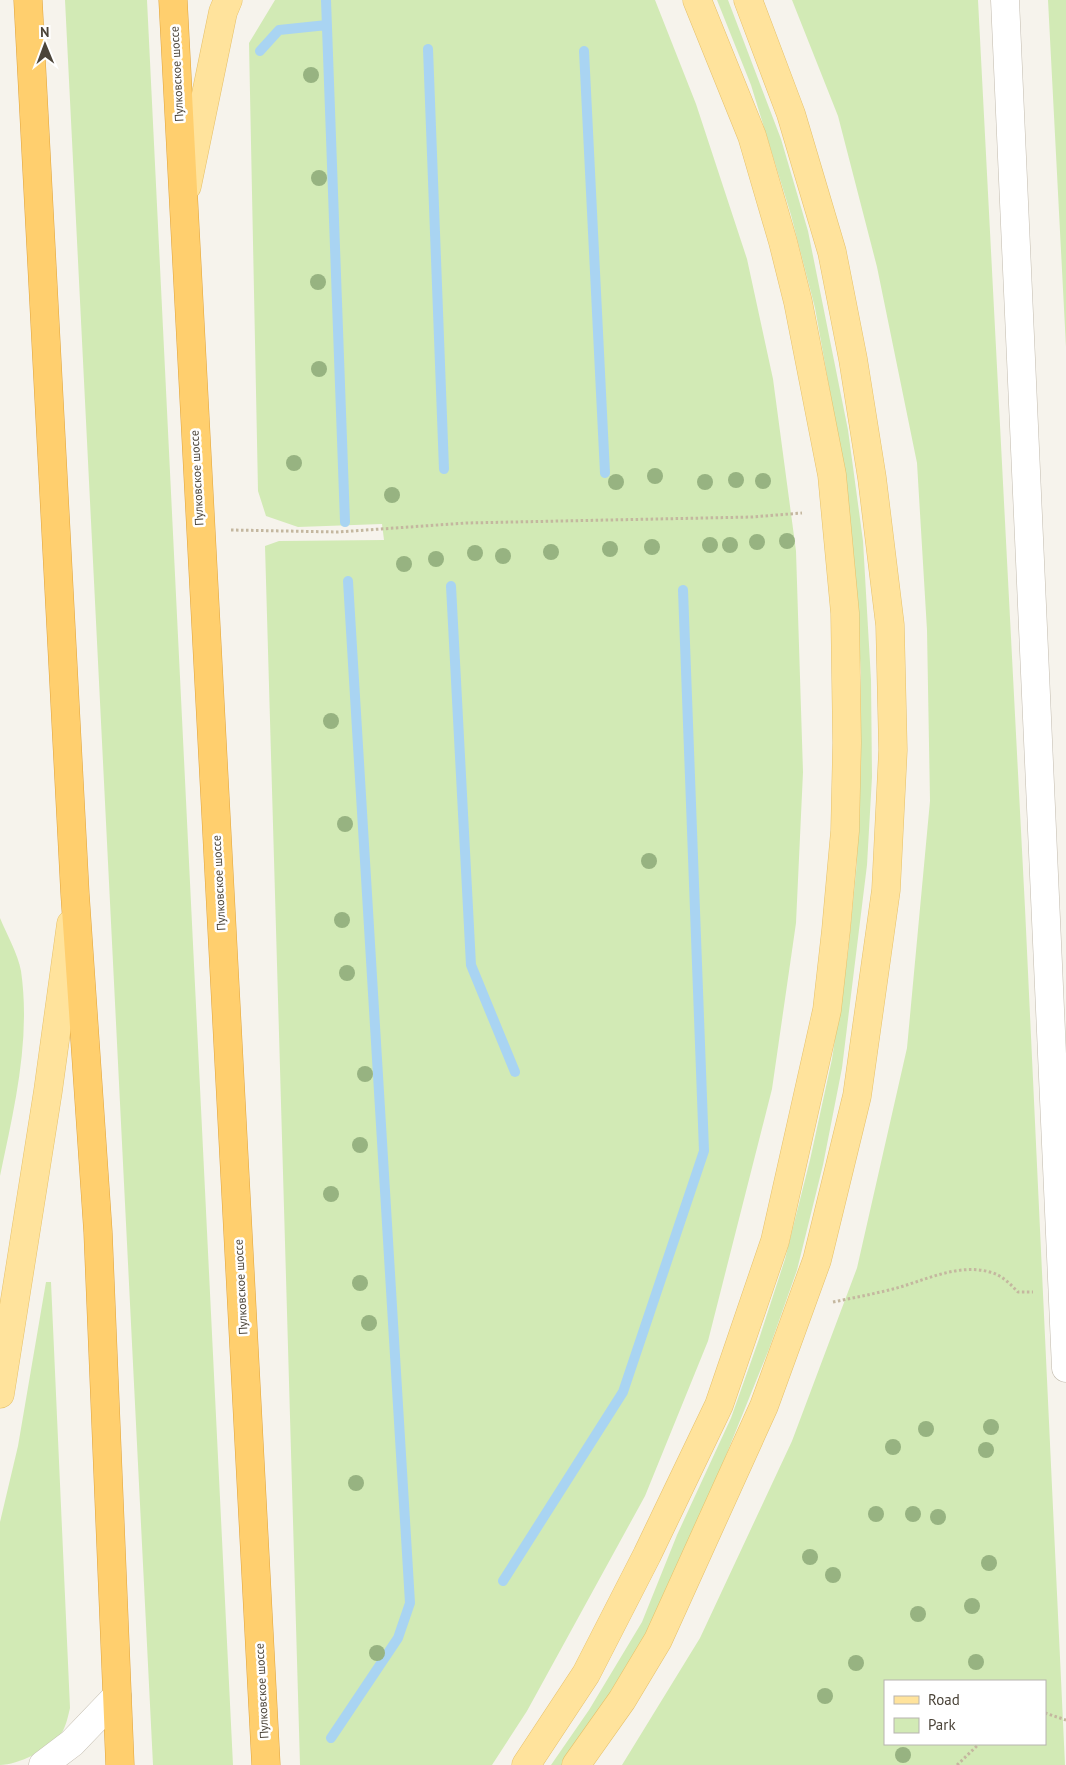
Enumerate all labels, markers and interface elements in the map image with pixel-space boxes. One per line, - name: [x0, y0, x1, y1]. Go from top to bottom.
- north arrow: [20, 20, 70, 70]
- text: N: [40, 23, 50, 41]
- street label: Пулковское шоссе: [167, 26, 186, 122]
- street label: Пулковское шоссе: [187, 430, 206, 526]
- street label: Пулковское шоссе: [209, 835, 228, 931]
- street label: Пулковское шоссе: [231, 1239, 250, 1335]
- street label: Пулковское шоссе: [252, 1643, 271, 1739]
- legend: [884, 1680, 1046, 1745]
- text: Road: [928, 1690, 960, 1709]
- text: Park: [928, 1715, 956, 1734]

